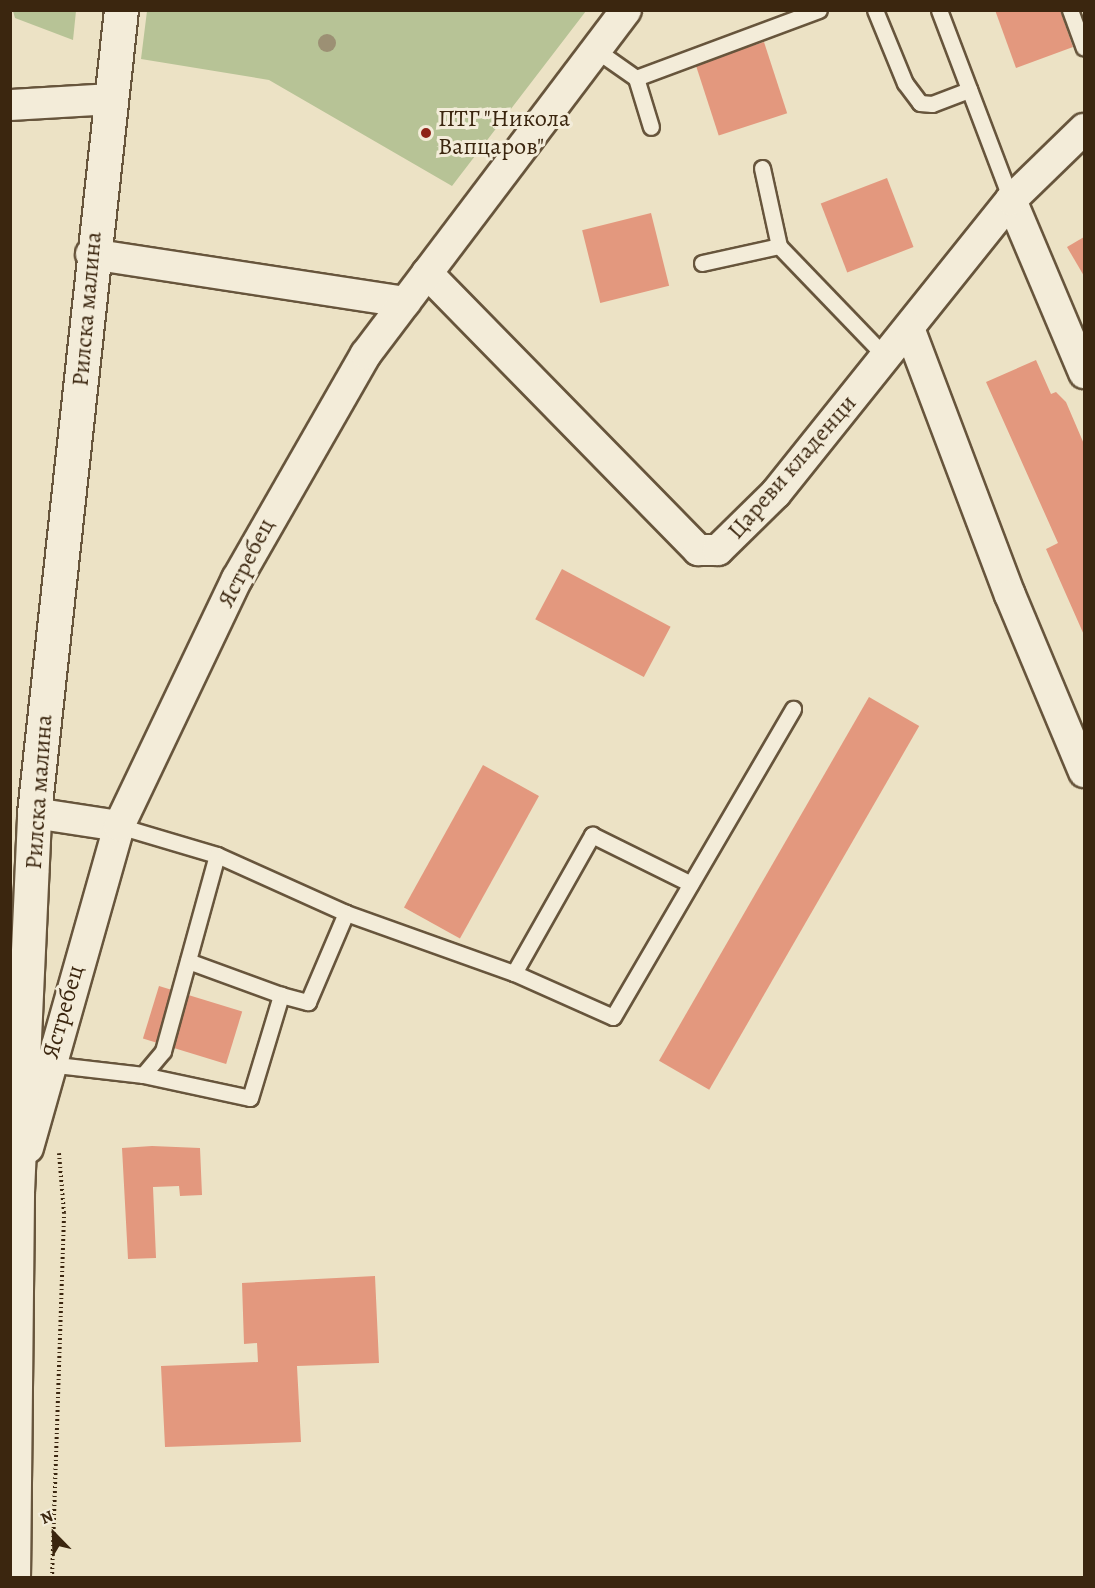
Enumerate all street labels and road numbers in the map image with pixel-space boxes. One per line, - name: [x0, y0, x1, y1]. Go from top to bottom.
- street label: Рилска малина: [66, 230, 108, 388]
- street label: Цареви кладенци: [722, 389, 862, 545]
- street label: Ястребец: [211, 514, 281, 612]
- street label: Рилска малина: [19, 714, 59, 870]
- street label: Ястребец: [36, 962, 90, 1062]

